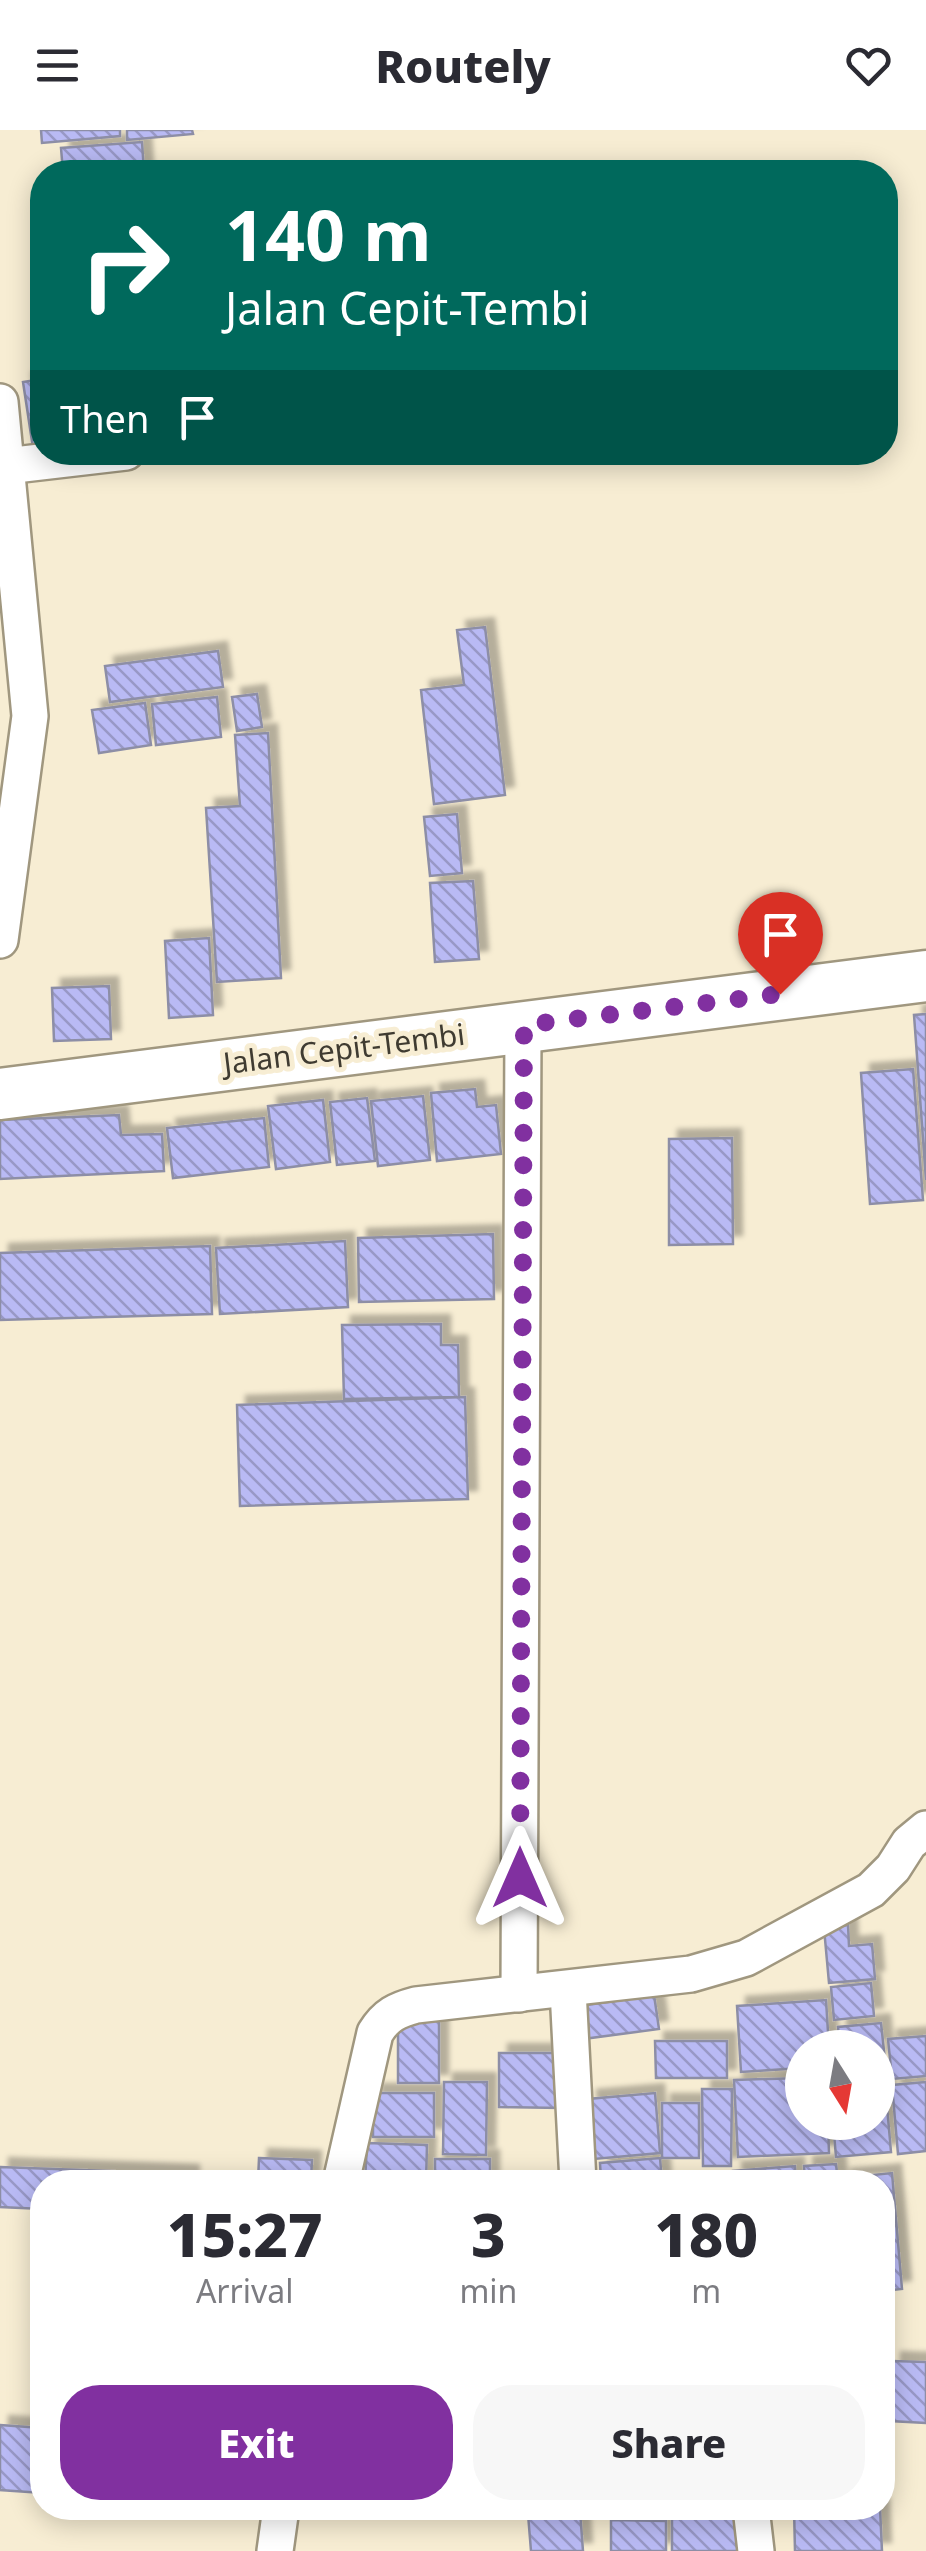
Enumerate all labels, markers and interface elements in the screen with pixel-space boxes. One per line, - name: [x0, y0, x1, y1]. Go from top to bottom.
- text: Routely: [375, 35, 551, 96]
- icon: menu: [30, 38, 85, 93]
- icon: heart: [841, 38, 896, 93]
- text: 140 m: [225, 186, 432, 282]
- icon: right: [60, 200, 190, 330]
- text: Jalan Cepit-Tembi: [225, 277, 590, 338]
- icon: arrive: [170, 390, 225, 445]
- text: Then: [60, 392, 150, 444]
- pin: [738, 892, 823, 995]
- icon: arrive: [753, 907, 808, 962]
- street label: Jalan Cepit-Tembi: [218, 1013, 467, 1084]
- position arrow: [468, 1826, 572, 1930]
- north arrow: [785, 2030, 895, 2140]
- map controls: [785, 2030, 895, 2140]
- text: 15:27: [167, 2193, 323, 2275]
- text: 3: [471, 2193, 506, 2275]
- text: 180: [654, 2193, 758, 2275]
- text: Arrival: [196, 2269, 294, 2312]
- text: min: [459, 2269, 517, 2312]
- text: m: [691, 2269, 721, 2312]
- button: Exit: [60, 2385, 453, 2500]
- button: Share: [473, 2385, 865, 2500]

